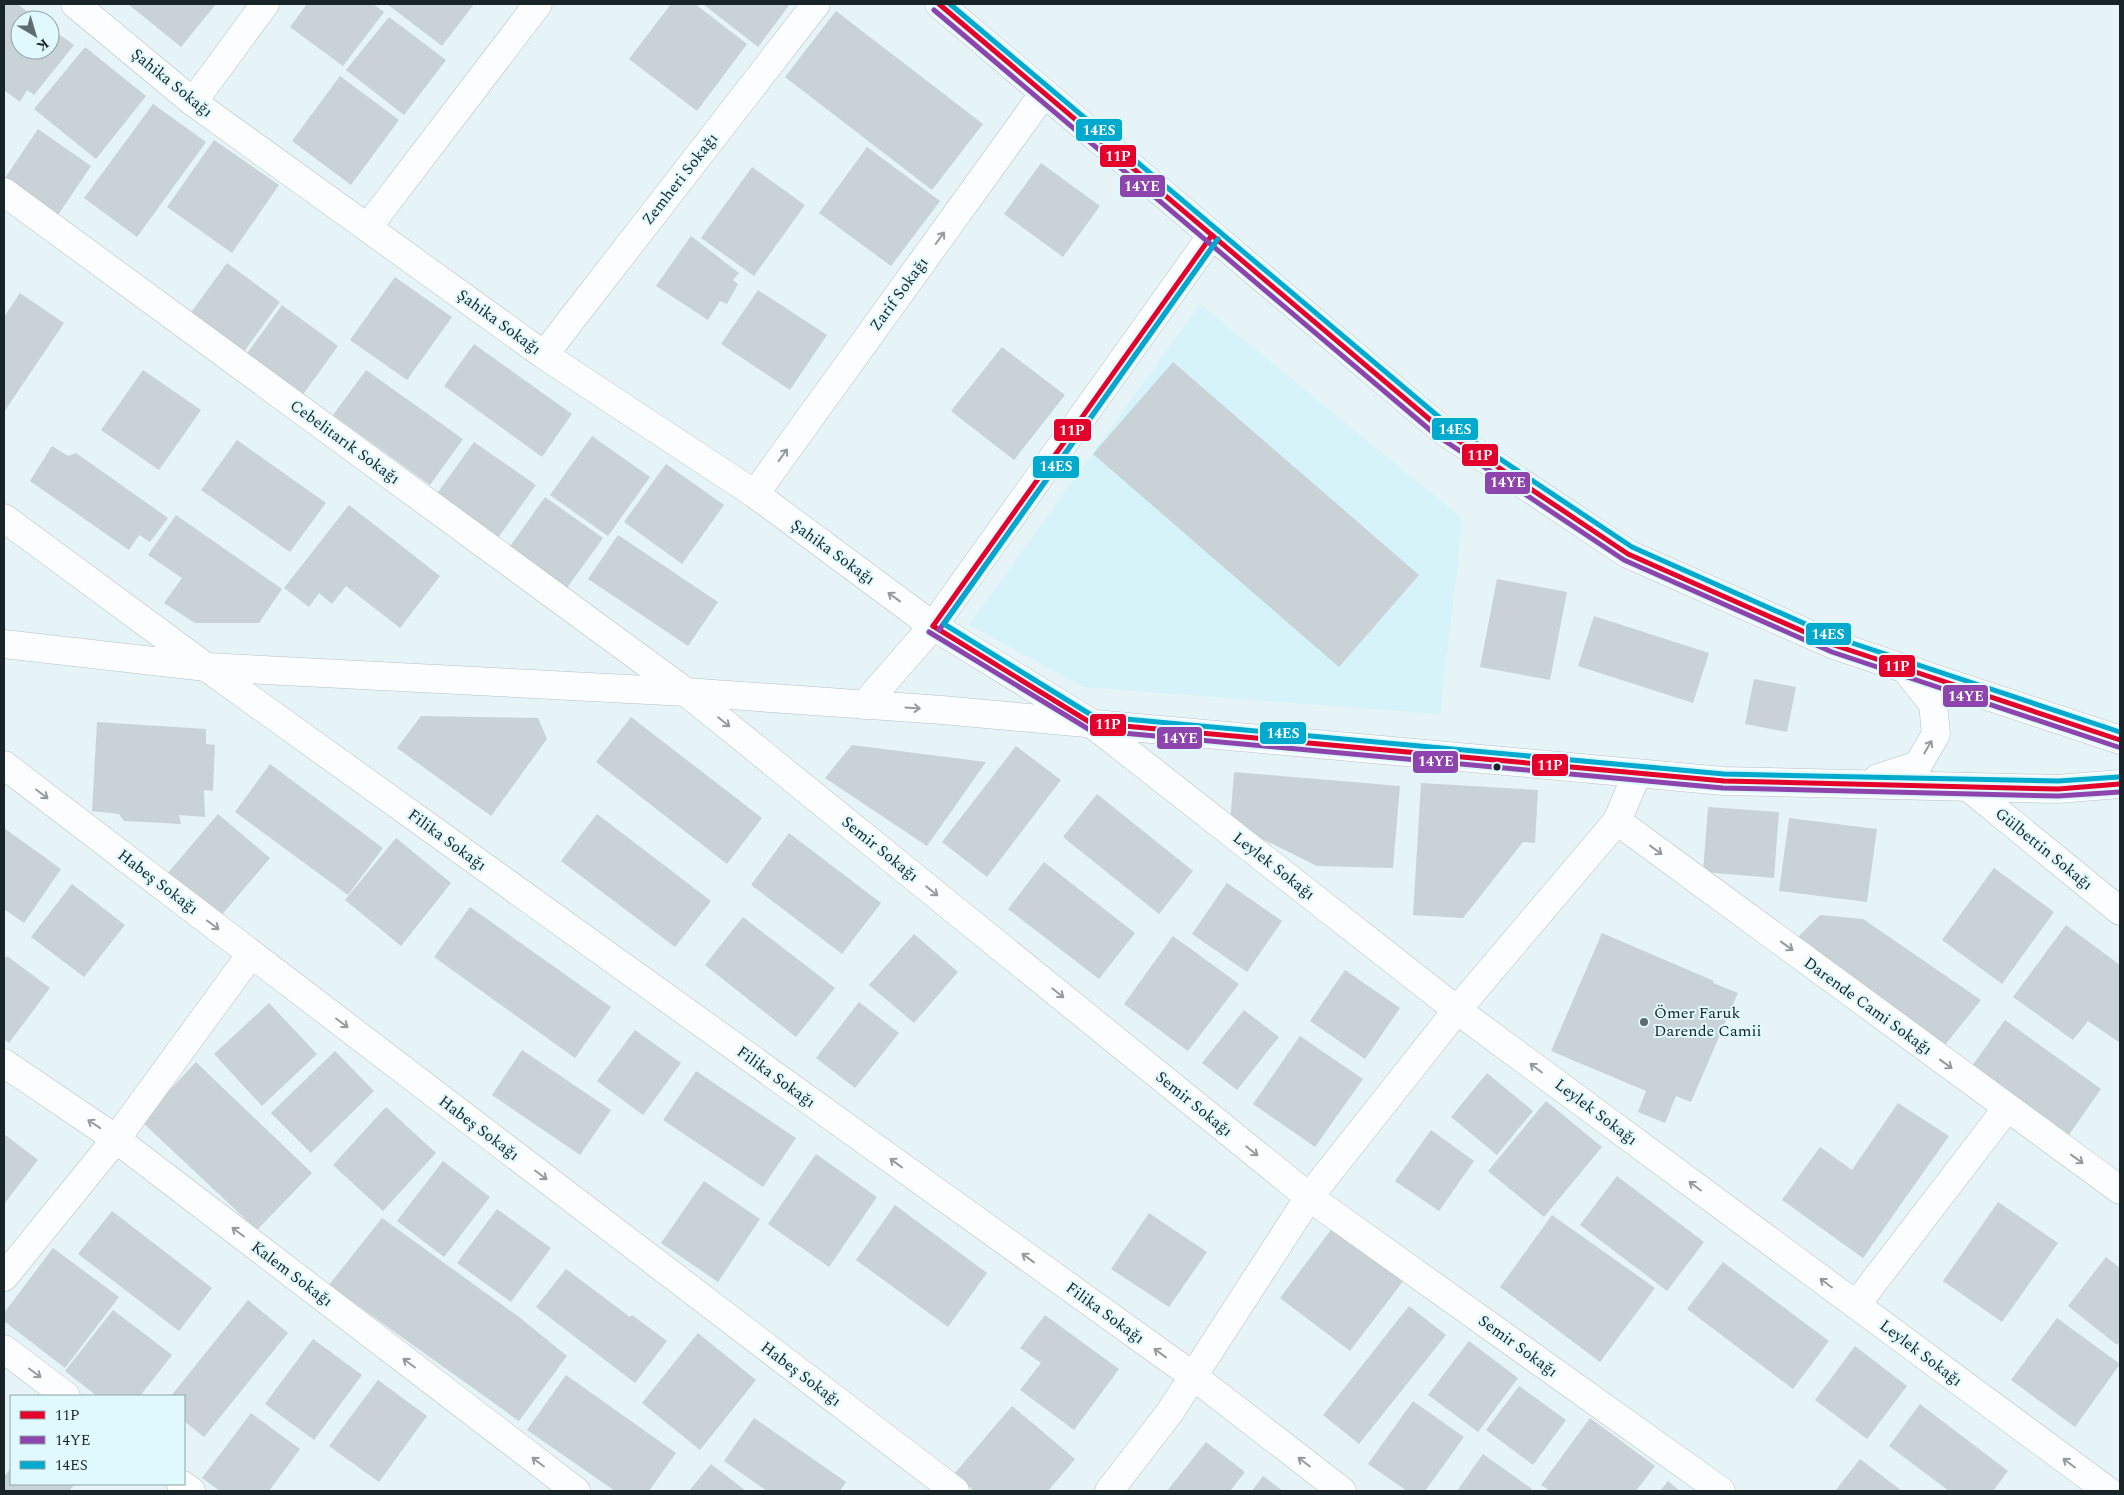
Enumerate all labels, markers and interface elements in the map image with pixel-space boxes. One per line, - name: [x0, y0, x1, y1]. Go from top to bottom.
- north arrow: [10, 10, 60, 60]
- text: K: [32, 33, 53, 57]
- street label: Şahika Sokağı: [126, 43, 218, 123]
- line badge: 14ES: [1075, 118, 1123, 142]
- text: 14ES: [1082, 120, 1116, 141]
- street label: Zemheri Sokağı: [636, 128, 724, 230]
- line badge: 11P: [1099, 144, 1137, 168]
- text: 11P: [1105, 146, 1131, 167]
- line badge: 14YE: [1119, 174, 1166, 198]
- text: 14YE: [1124, 176, 1160, 197]
- one-way arrow: [935, 231, 945, 245]
- street label: Zarif Sokağı: [864, 252, 934, 336]
- street label: Şahika Sokağı: [452, 283, 546, 361]
- street label: Cebelitarık Sokağı: [285, 394, 405, 490]
- line badge: 14ES: [1431, 417, 1479, 441]
- line badge: 11P: [1053, 418, 1092, 442]
- text: 14ES: [1438, 419, 1472, 440]
- text: 11P: [1059, 420, 1085, 441]
- line badge: 11P: [1461, 443, 1499, 467]
- text: 11P: [1467, 445, 1493, 466]
- one-way arrow: [778, 448, 788, 462]
- line badge: 14ES: [1032, 455, 1080, 479]
- text: 14ES: [1039, 456, 1073, 477]
- line badge: 14YE: [1484, 471, 1531, 495]
- text: 14YE: [1490, 472, 1526, 493]
- street label: Şahika Sokağı: [786, 513, 880, 591]
- one-way arrow: [887, 592, 901, 602]
- line badge: 14ES: [1805, 622, 1852, 646]
- text: 14ES: [1811, 624, 1845, 645]
- line badge: 11P: [1878, 654, 1916, 678]
- text: 11P: [1884, 656, 1910, 677]
- line badge: 14YE: [1942, 684, 1989, 708]
- text: 14YE: [1948, 686, 1984, 707]
- one-way arrow: [905, 703, 921, 712]
- line badge: 11P: [1089, 713, 1127, 737]
- text: 11P: [1095, 714, 1121, 735]
- one-way arrow: [717, 717, 730, 728]
- line badge: 14ES: [1259, 721, 1307, 745]
- text: 14ES: [1266, 723, 1300, 744]
- line badge: 14YE: [1156, 726, 1203, 750]
- text: 14YE: [1162, 728, 1198, 749]
- one-way arrow: [1923, 740, 1933, 755]
- line badge: 14YE: [1412, 750, 1459, 774]
- text: 14YE: [1418, 751, 1454, 772]
- line badge: 11P: [1531, 753, 1569, 777]
- text: 11P: [1537, 755, 1563, 776]
- unlabelled marker: [1492, 762, 1502, 772]
- one-way arrow: [36, 789, 49, 800]
- street label: Gülbettin Sokağı: [1990, 802, 2098, 896]
- street label: Filika Sokağı: [403, 803, 491, 877]
- street label: Semir Sokağı: [836, 810, 924, 888]
- street label: Leylek Sokağı: [1228, 826, 1320, 906]
- street label: Habeş Sokağı: [112, 844, 204, 920]
- one-way arrow: [1649, 845, 1663, 855]
- one-way arrow: [925, 885, 938, 896]
- one-way arrow: [206, 919, 219, 930]
- one-way arrow: [1780, 941, 1793, 952]
- street label: Darende Cami Sokağı: [1799, 951, 1937, 1061]
- one-way arrow: [1051, 988, 1064, 999]
- place label: Ömer Faruk Darende Camii: [1654, 1001, 1761, 1043]
- marker: Ömer Faruk Darende Camii: [1638, 1016, 1650, 1028]
- one-way arrow: [336, 1018, 349, 1029]
- street label: Filika Sokağı: [732, 1040, 820, 1114]
- one-way arrow: [1939, 1058, 1952, 1069]
- one-way arrow: [1529, 1063, 1543, 1073]
- street label: Semir Sokağı: [1150, 1065, 1238, 1143]
- street label: Leylek Sokağı: [1549, 1073, 1643, 1151]
- street label: Habeş Sokağı: [433, 1090, 525, 1166]
- one-way arrow: [87, 1119, 101, 1129]
- one-way arrow: [1246, 1145, 1259, 1156]
- one-way arrow: [2070, 1154, 2084, 1164]
- one-way arrow: [890, 1158, 904, 1168]
- one-way arrow: [534, 1170, 548, 1180]
- one-way arrow: [1688, 1181, 1702, 1191]
- one-way arrow: [232, 1227, 245, 1238]
- street label: Kalem Sokağı: [246, 1235, 338, 1313]
- one-way arrow: [1021, 1253, 1035, 1263]
- street label: Filika Sokağı: [1061, 1276, 1149, 1350]
- one-way arrow: [1820, 1277, 1833, 1288]
- street label: Semir Sokağı: [1473, 1309, 1563, 1383]
- street label: Leylek Sokağı: [1874, 1314, 1968, 1392]
- street label: Habeş Sokağı: [755, 1336, 847, 1412]
- one-way arrow: [1153, 1348, 1167, 1358]
- one-way arrow: [402, 1358, 415, 1369]
- one-way arrow: [28, 1368, 42, 1378]
- legend: [10, 1395, 185, 1485]
- text: 11P: [55, 1404, 80, 1427]
- text: 14YE: [55, 1429, 91, 1452]
- text: 14ES: [55, 1454, 88, 1477]
- one-way arrow: [532, 1456, 545, 1467]
- one-way arrow: [1298, 1456, 1311, 1467]
- one-way arrow: [2063, 1457, 2076, 1468]

